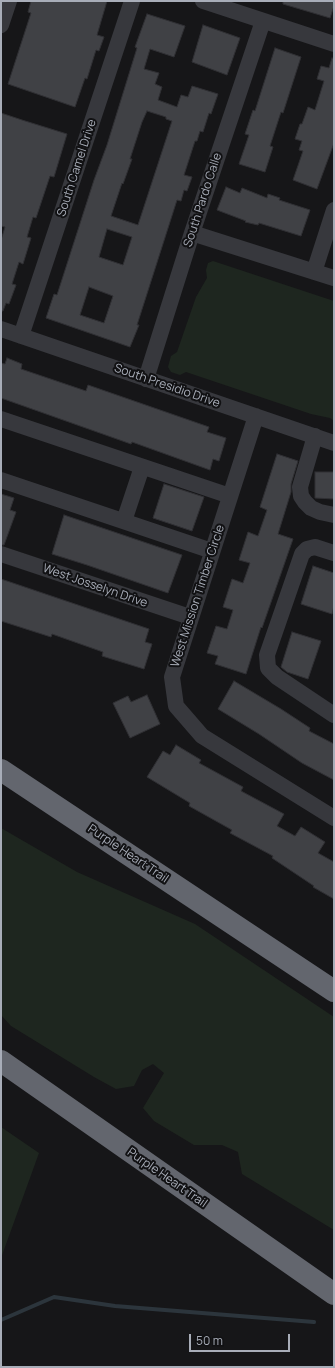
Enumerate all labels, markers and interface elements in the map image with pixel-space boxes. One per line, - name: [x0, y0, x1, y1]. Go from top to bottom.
- street label: South Camel Drive: [54, 117, 100, 219]
- street label: South Pardo Calle: [181, 151, 225, 249]
- street label: South Presidio Drive: [112, 361, 222, 411]
- street label: West Mission Timber Circle: [168, 523, 228, 669]
- street label: West Josselyn Drive: [41, 561, 149, 611]
- street label: Purple Heart Trail: [85, 822, 171, 886]
- street label: Purple Heart Trail: [124, 1145, 210, 1211]
- scale bar: [191, 1326, 292, 1352]
- text: 50 m: [196, 1332, 223, 1349]

